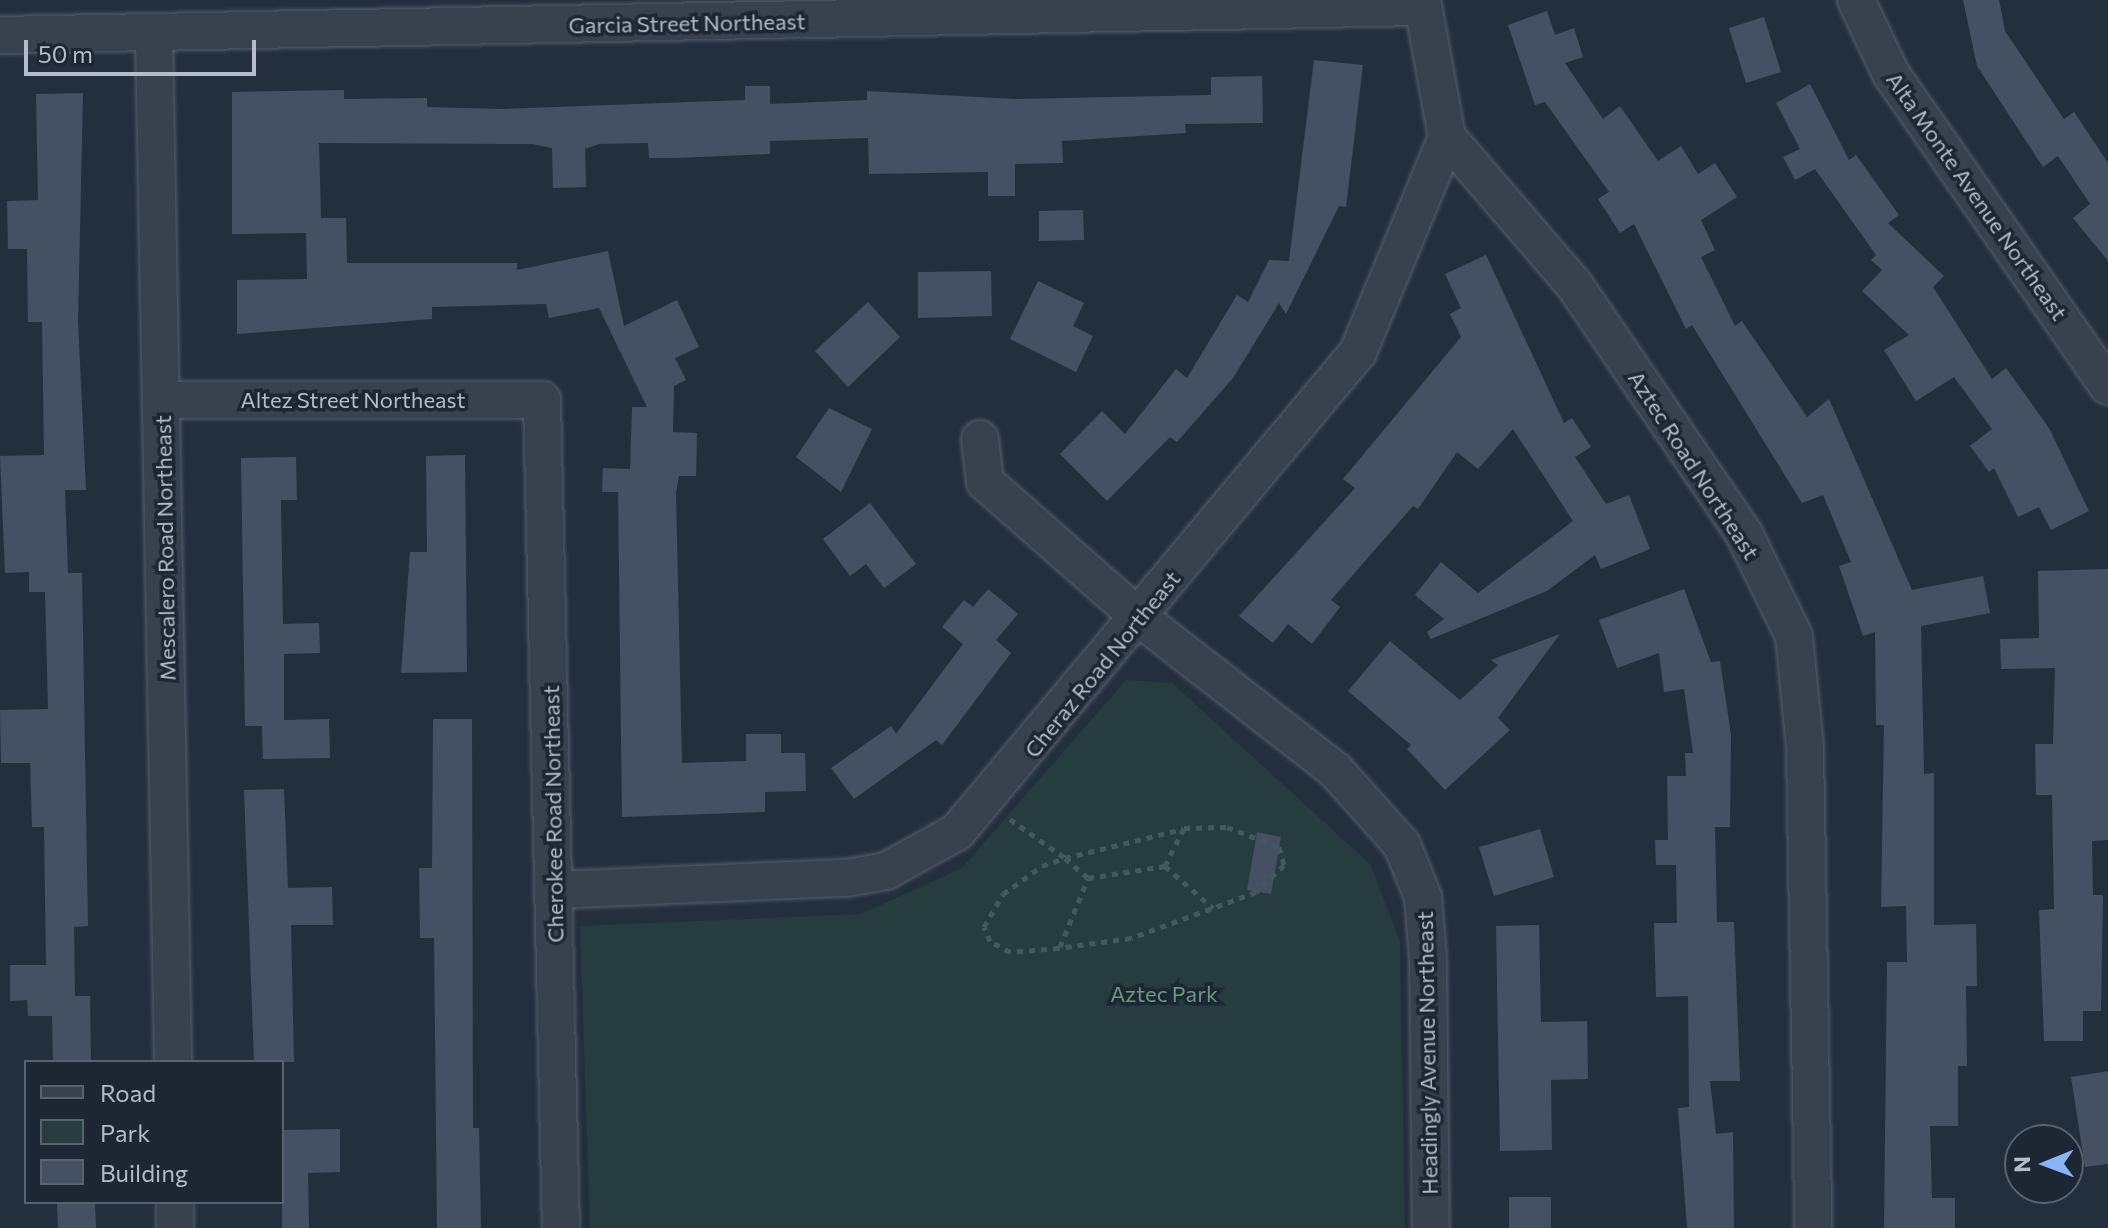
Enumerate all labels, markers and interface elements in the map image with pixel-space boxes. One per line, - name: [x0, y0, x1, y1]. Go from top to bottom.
- street label: Garcia Street Northeast: [568, 8, 806, 38]
- scale bar: [28, 24, 260, 74]
- text: 50 m: [38, 39, 93, 68]
- street label: Alta Monte Avenue Northeast: [1881, 67, 2073, 325]
- street label: Aztec Road Northeast: [1623, 366, 1765, 564]
- street label: Altez Street Northeast: [240, 387, 466, 413]
- street label: Mescalero Road Northeast: [149, 415, 181, 681]
- street label: Cheraz Road Northeast: [1019, 565, 1185, 763]
- street label: Cherokee Road Northeast: [538, 685, 568, 943]
- street label: Headingly Avenue Northeast: [1411, 911, 1443, 1195]
- park label: Aztec Park: [1110, 981, 1218, 1007]
- legend: [24, 1060, 284, 1204]
- text: Road: [100, 1078, 156, 1107]
- text: Park: [100, 1118, 150, 1147]
- north arrow: [2004, 1124, 2084, 1204]
- text: N: [2008, 1156, 2035, 1173]
- text: Building: [100, 1158, 188, 1187]

